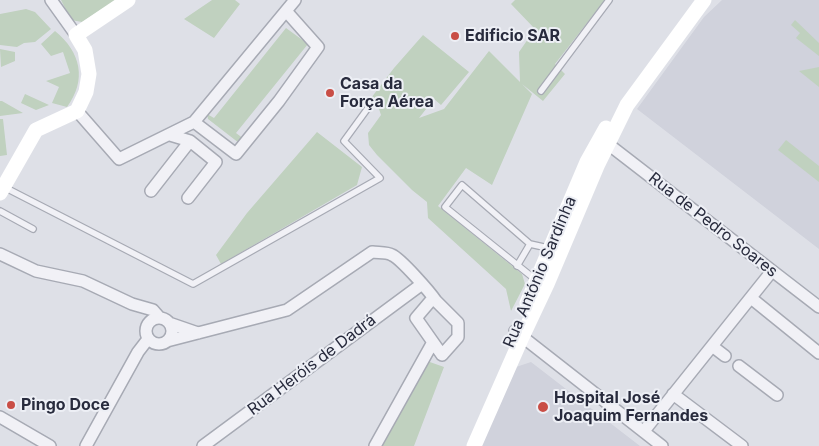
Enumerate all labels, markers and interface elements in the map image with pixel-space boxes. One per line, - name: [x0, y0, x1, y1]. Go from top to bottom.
- place label: Edificio SAR: [465, 26, 560, 46]
- marker: Edificio SAR: [449, 30, 461, 42]
- place label: Casa da Força Aérea: [340, 74, 434, 112]
- marker: Casa da Força Aérea: [324, 87, 336, 99]
- street label: Rua de Pedro Soares: [645, 169, 781, 281]
- street label: Rua António Sardinha: [499, 194, 581, 350]
- street label: Rua Heróis de Dadrá: [244, 311, 380, 419]
- place label: Hospital José Joaquim Fernandes: [554, 388, 708, 426]
- place label: Pingo Doce: [21, 395, 110, 415]
- marker: Pingo Doce: [5, 399, 17, 411]
- marker: Hospital José Joaquim Fernandes: [536, 400, 550, 414]

